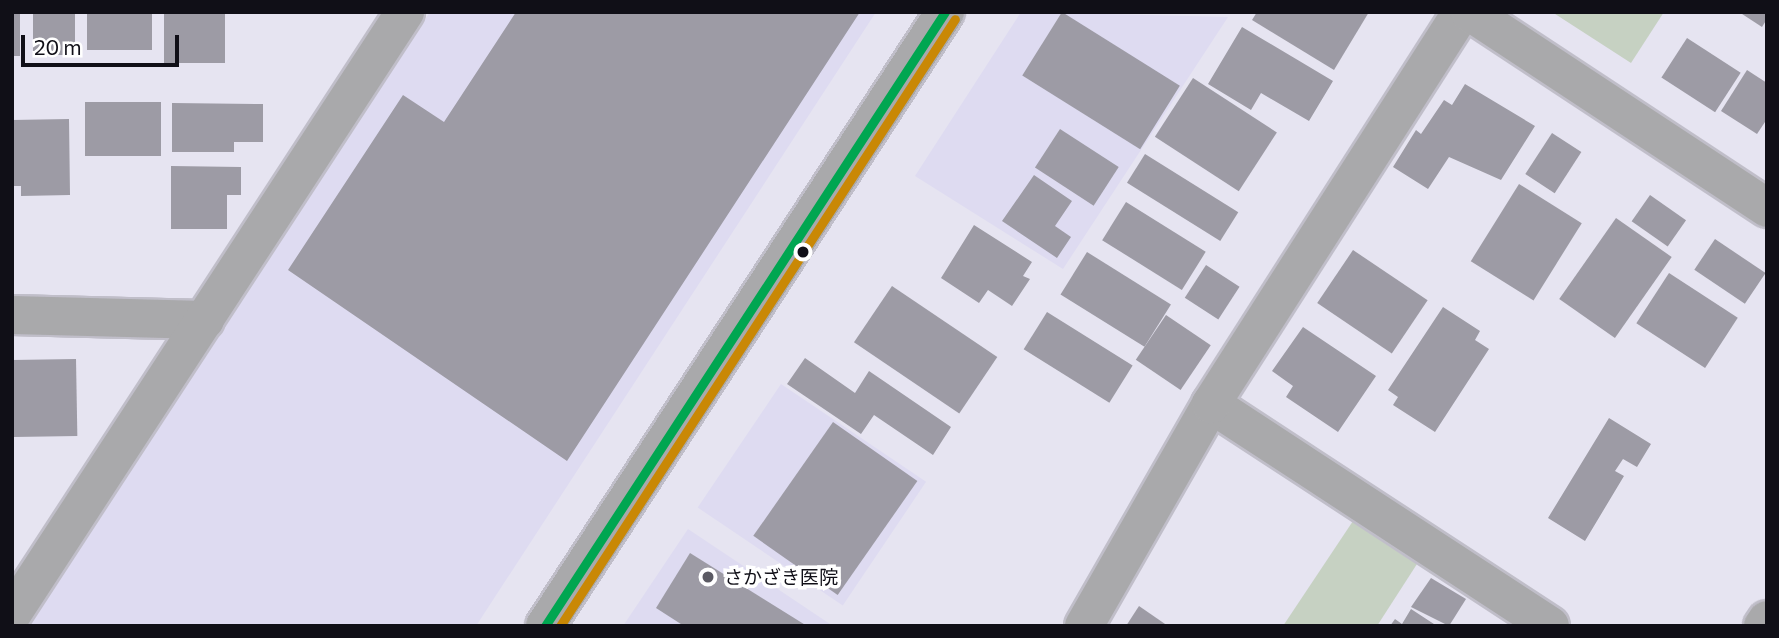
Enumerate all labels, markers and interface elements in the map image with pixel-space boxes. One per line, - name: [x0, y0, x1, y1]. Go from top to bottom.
- scale bar: [24, 21, 182, 65]
- text: 20 m: [34, 34, 82, 59]
- unlabelled marker: [796, 245, 810, 259]
- place label: さかざき医院: [724, 566, 838, 588]
- marker: さかざき医院: [698, 567, 718, 587]

